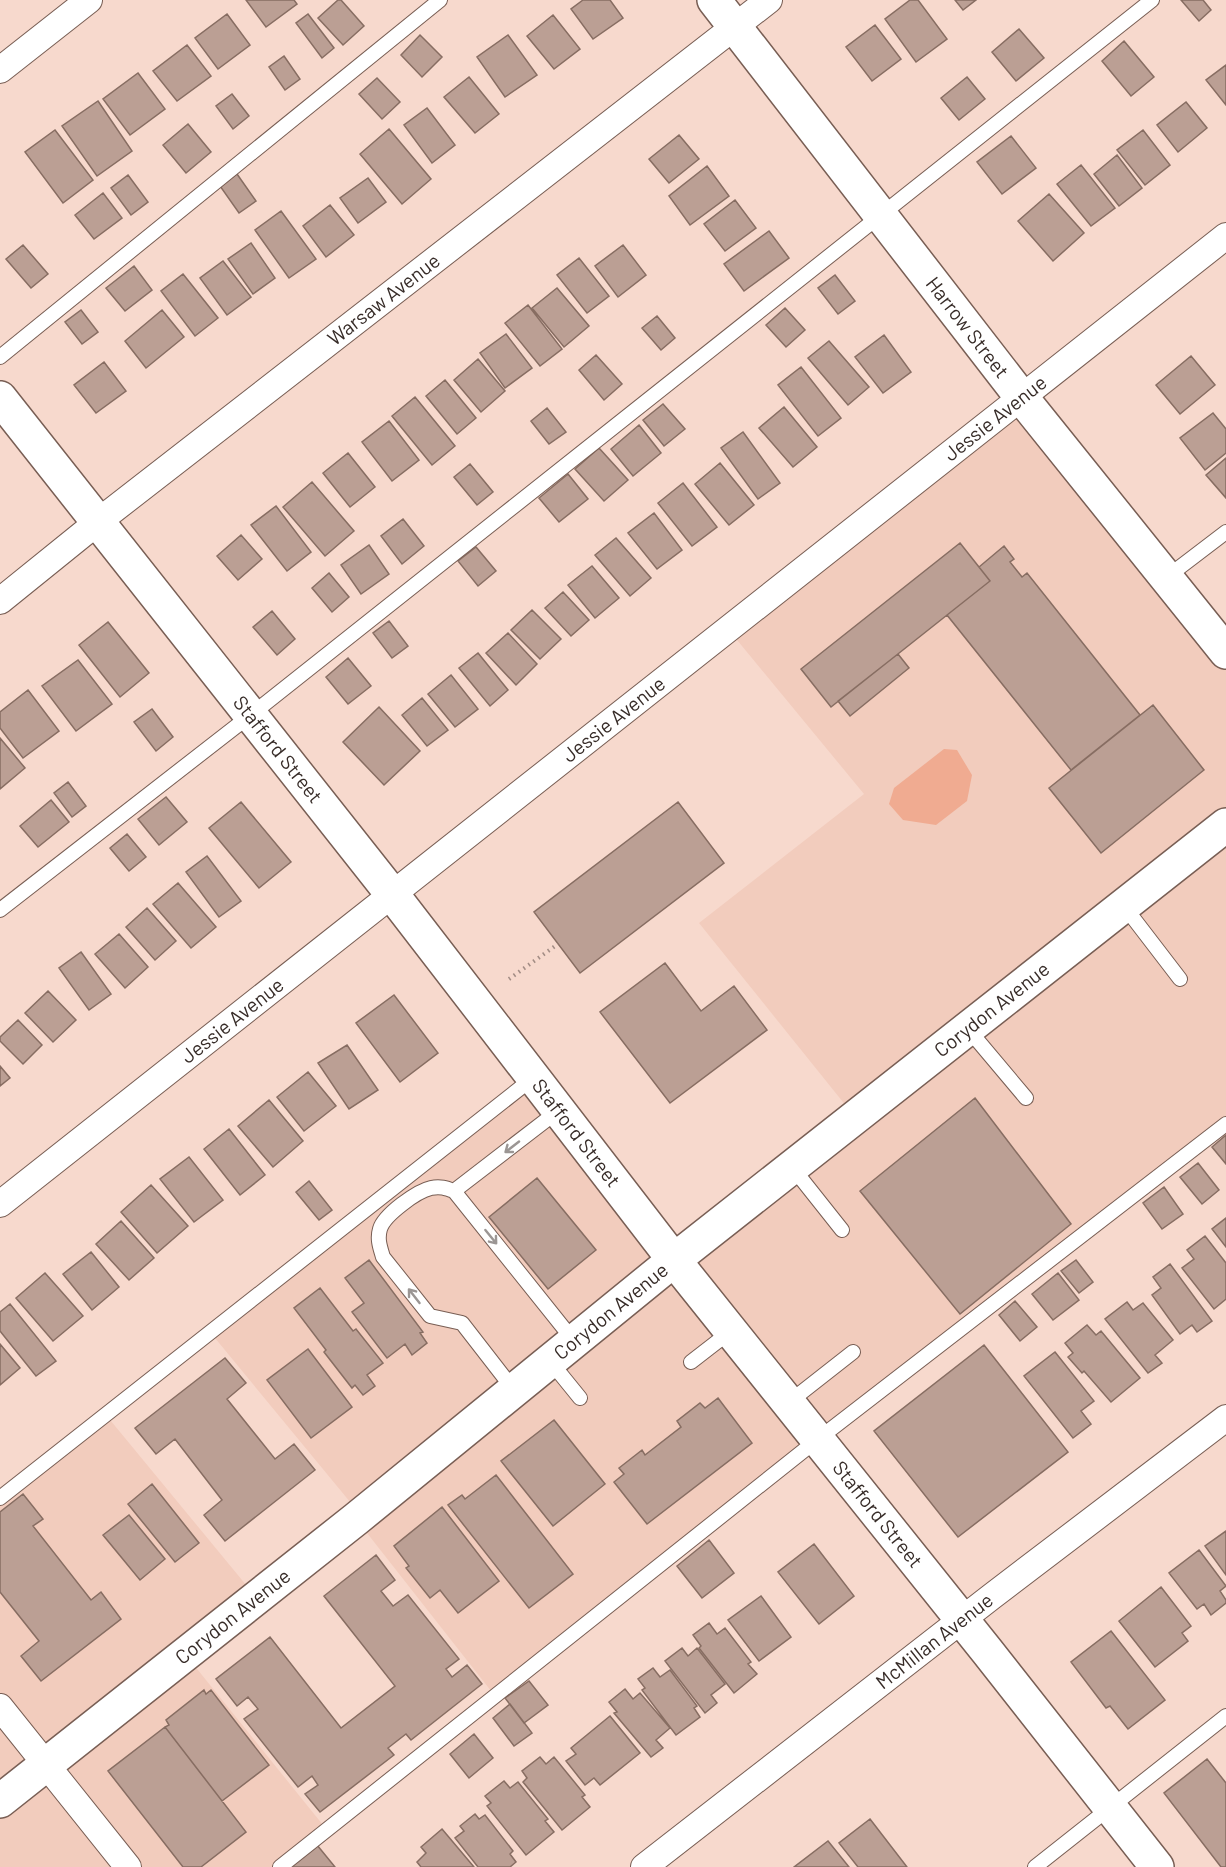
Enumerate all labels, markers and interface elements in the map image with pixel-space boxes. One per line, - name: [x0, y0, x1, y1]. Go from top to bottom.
- street label: Warsaw Avenue: [322, 248, 444, 350]
- street label: Harrow Street: [922, 271, 1015, 382]
- street label: Jessie Avenue: [938, 369, 1051, 465]
- street label: Jessie Avenue: [557, 671, 669, 767]
- street label: Stafford Street: [229, 690, 328, 807]
- street label: Corydon Avenue: [929, 956, 1054, 1061]
- street label: Jessie Avenue: [175, 972, 288, 1068]
- street label: Stafford Street: [528, 1074, 626, 1191]
- one-way arrow: [504, 1140, 520, 1153]
- one-way arrow: [484, 1229, 497, 1245]
- street label: Corydon Avenue: [548, 1257, 672, 1364]
- one-way arrow: [408, 1288, 421, 1304]
- street label: Stafford Street: [828, 1455, 928, 1572]
- street label: Corydon Avenue: [170, 1563, 295, 1669]
- street label: McMillan Avenue: [870, 1587, 997, 1693]

